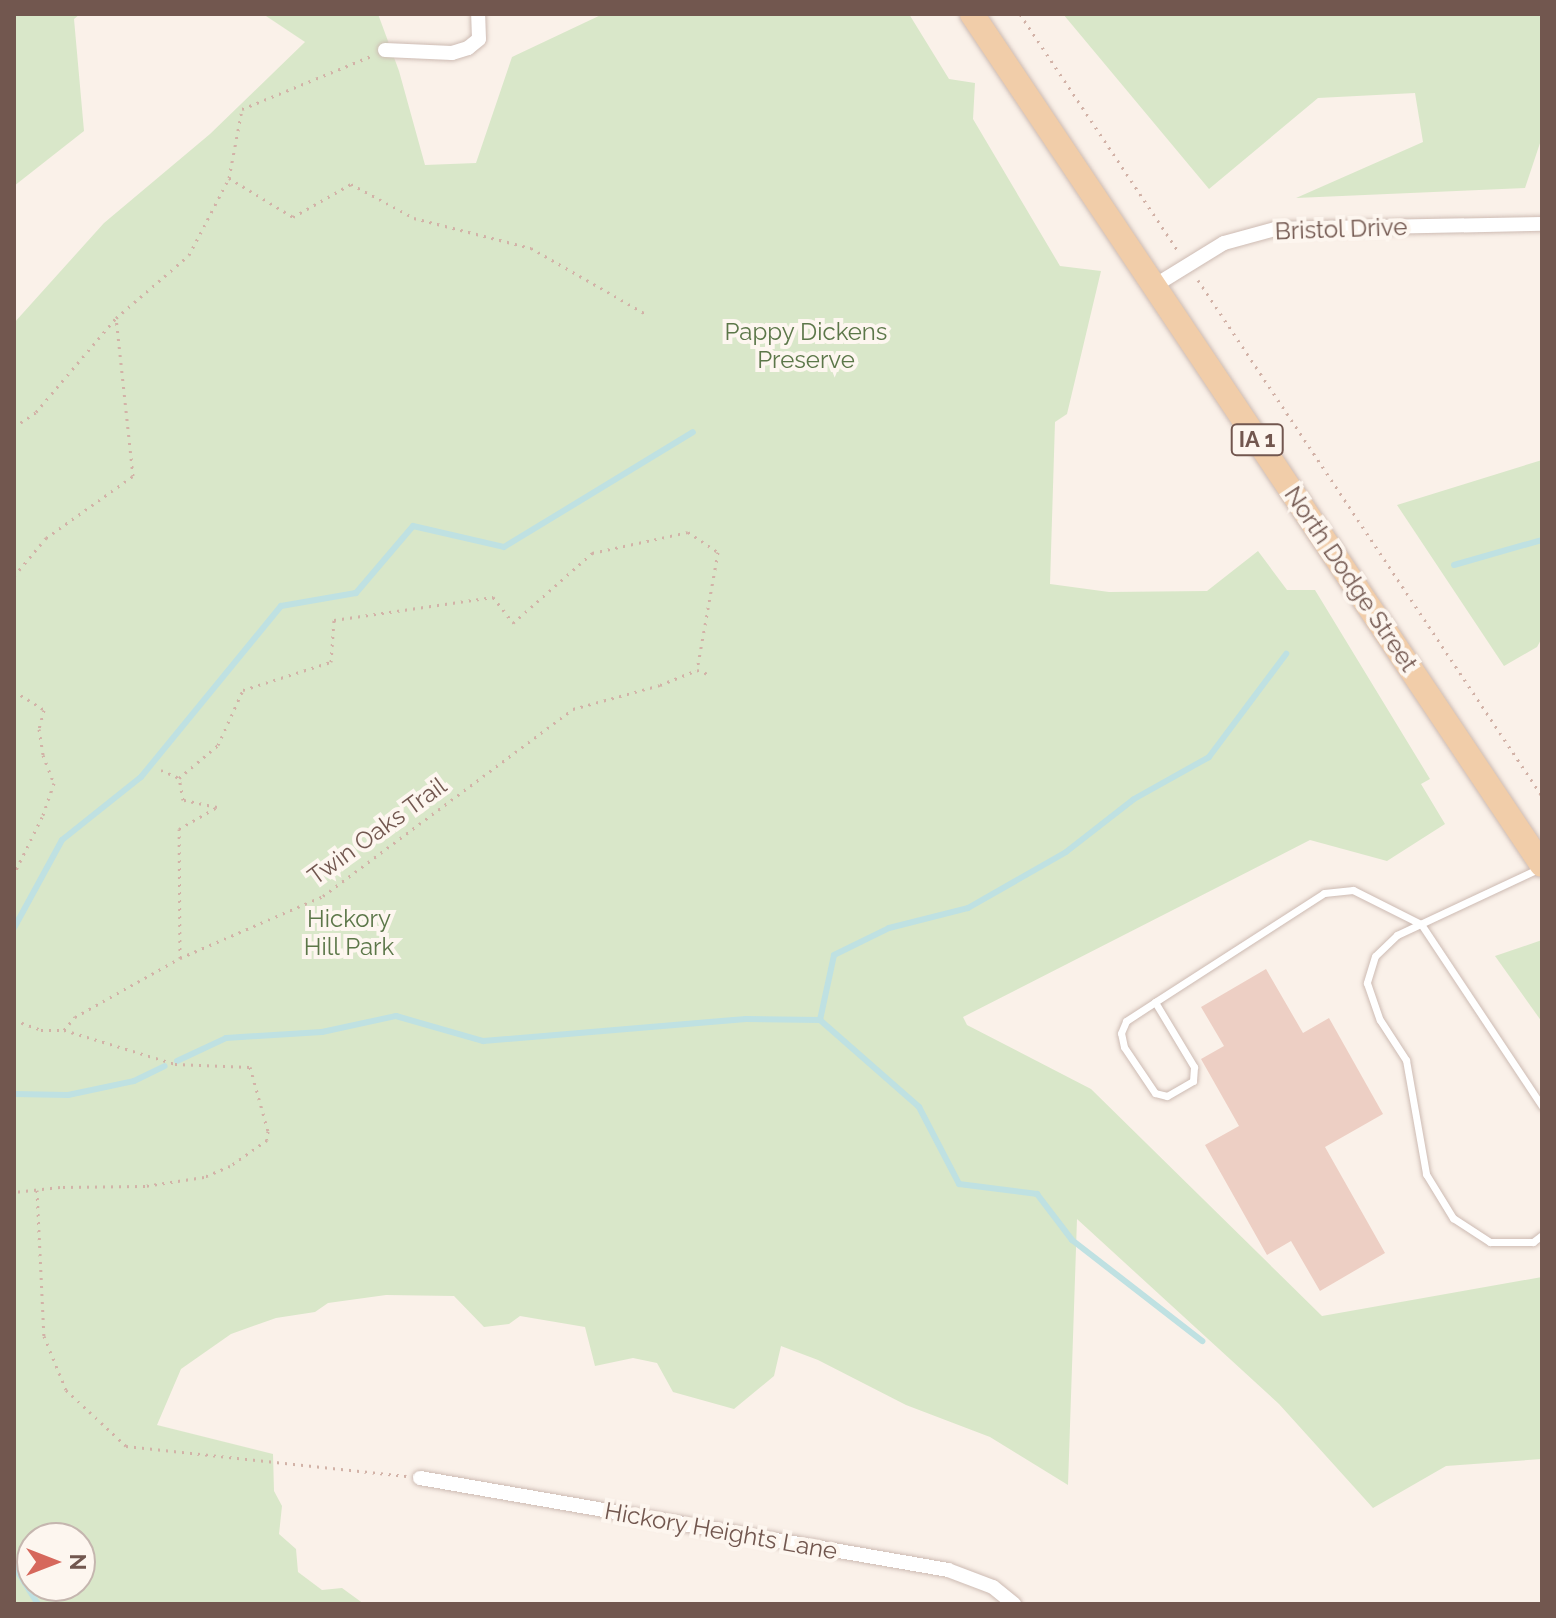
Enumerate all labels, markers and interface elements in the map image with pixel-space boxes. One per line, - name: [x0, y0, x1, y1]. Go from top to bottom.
- street label: Bristol Drive: [1274, 212, 1408, 246]
- park label: Pappy Dickens Preserve: [724, 318, 888, 374]
- road number: IA 1: [1229, 422, 1285, 458]
- street label: North Dodge Street: [1278, 481, 1424, 677]
- street label: Twin Oaks Trail: [302, 771, 452, 891]
- park label: Hickory Hill Park: [303, 905, 395, 961]
- street label: Hickory Heights Lane: [602, 1496, 840, 1566]
- north arrow: [16, 1522, 96, 1602]
- text: N: [65, 1554, 91, 1570]

